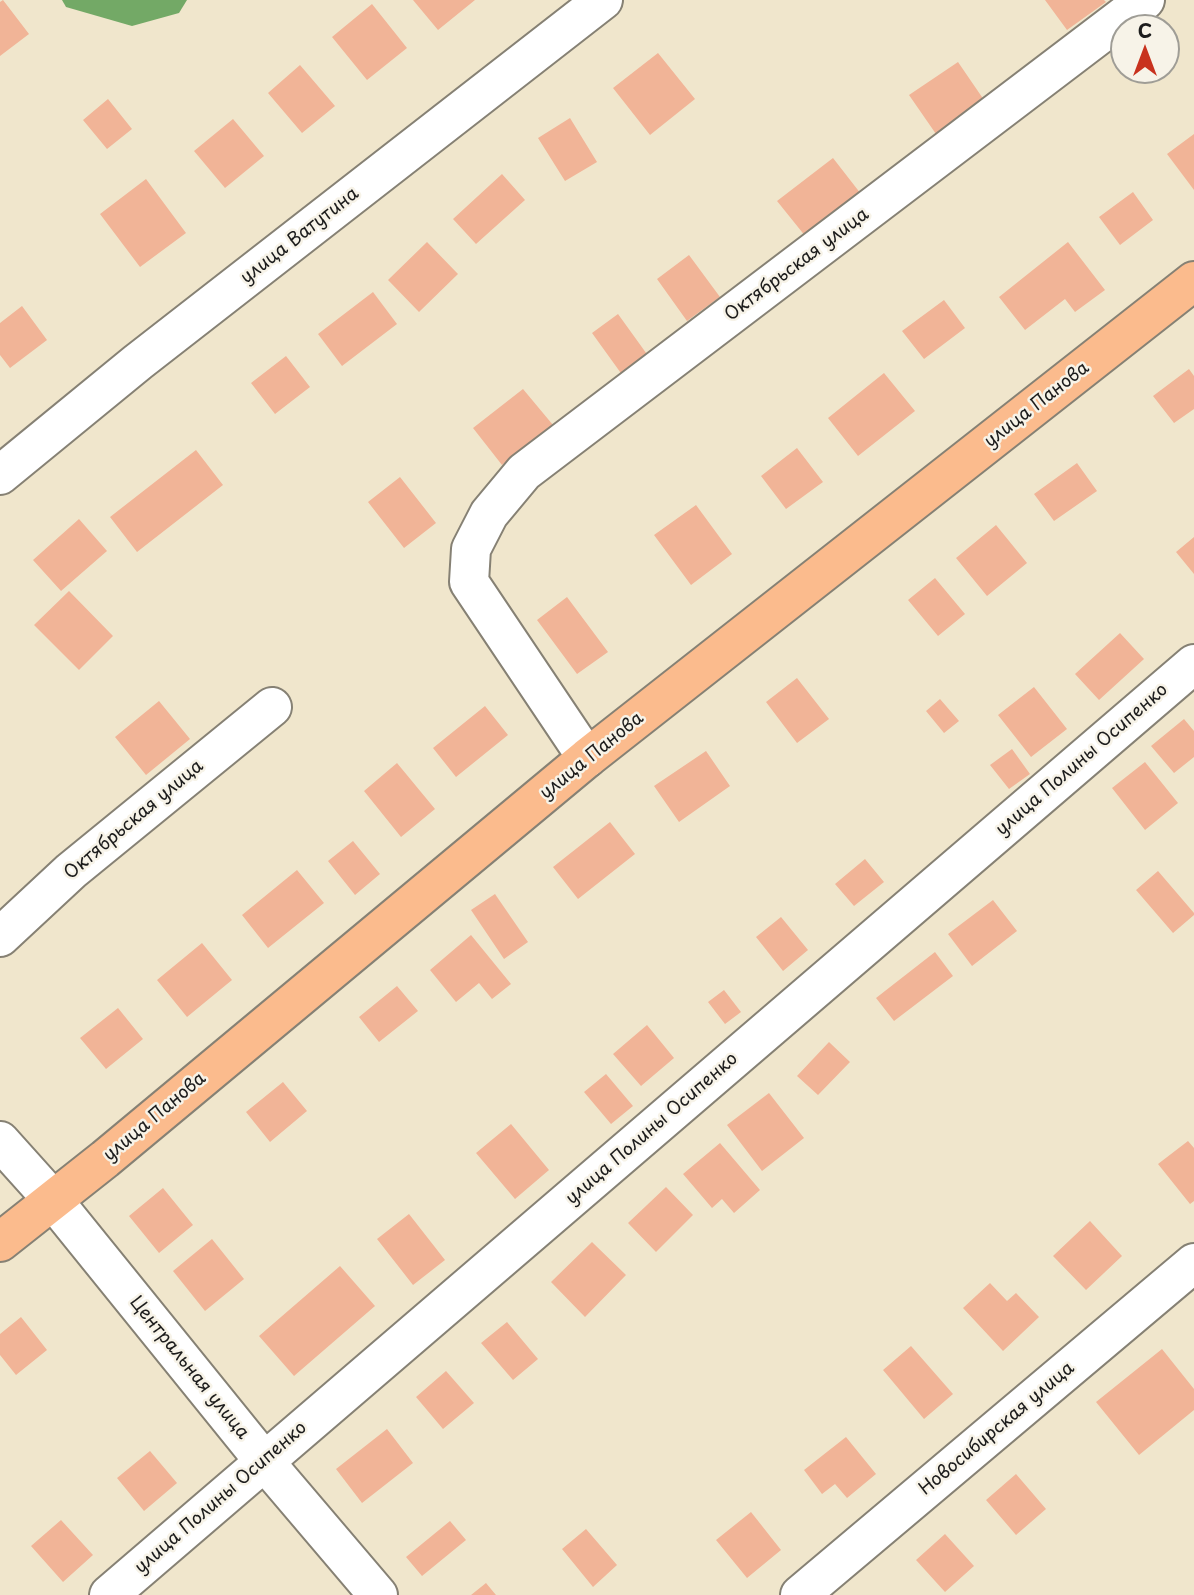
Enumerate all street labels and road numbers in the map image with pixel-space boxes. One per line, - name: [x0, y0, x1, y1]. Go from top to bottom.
- street label: улица Ватутина: [237, 183, 363, 289]
- street label: Октябрьская улица: [721, 204, 873, 326]
- street label: улица Панова: [980, 357, 1094, 453]
- street label: улица Полины Осипенко: [992, 679, 1172, 841]
- street label: улица Панова: [536, 708, 648, 804]
- street label: Октябрьская улица: [60, 756, 208, 884]
- street label: улица Полины Осипенко: [562, 1048, 742, 1210]
- street label: улица Панова: [99, 1068, 211, 1166]
- street label: Центральная улица: [125, 1292, 253, 1444]
- street label: Новосибирская улица: [915, 1358, 1079, 1500]
- street label: улица Полины Осипенко: [131, 1417, 311, 1579]

